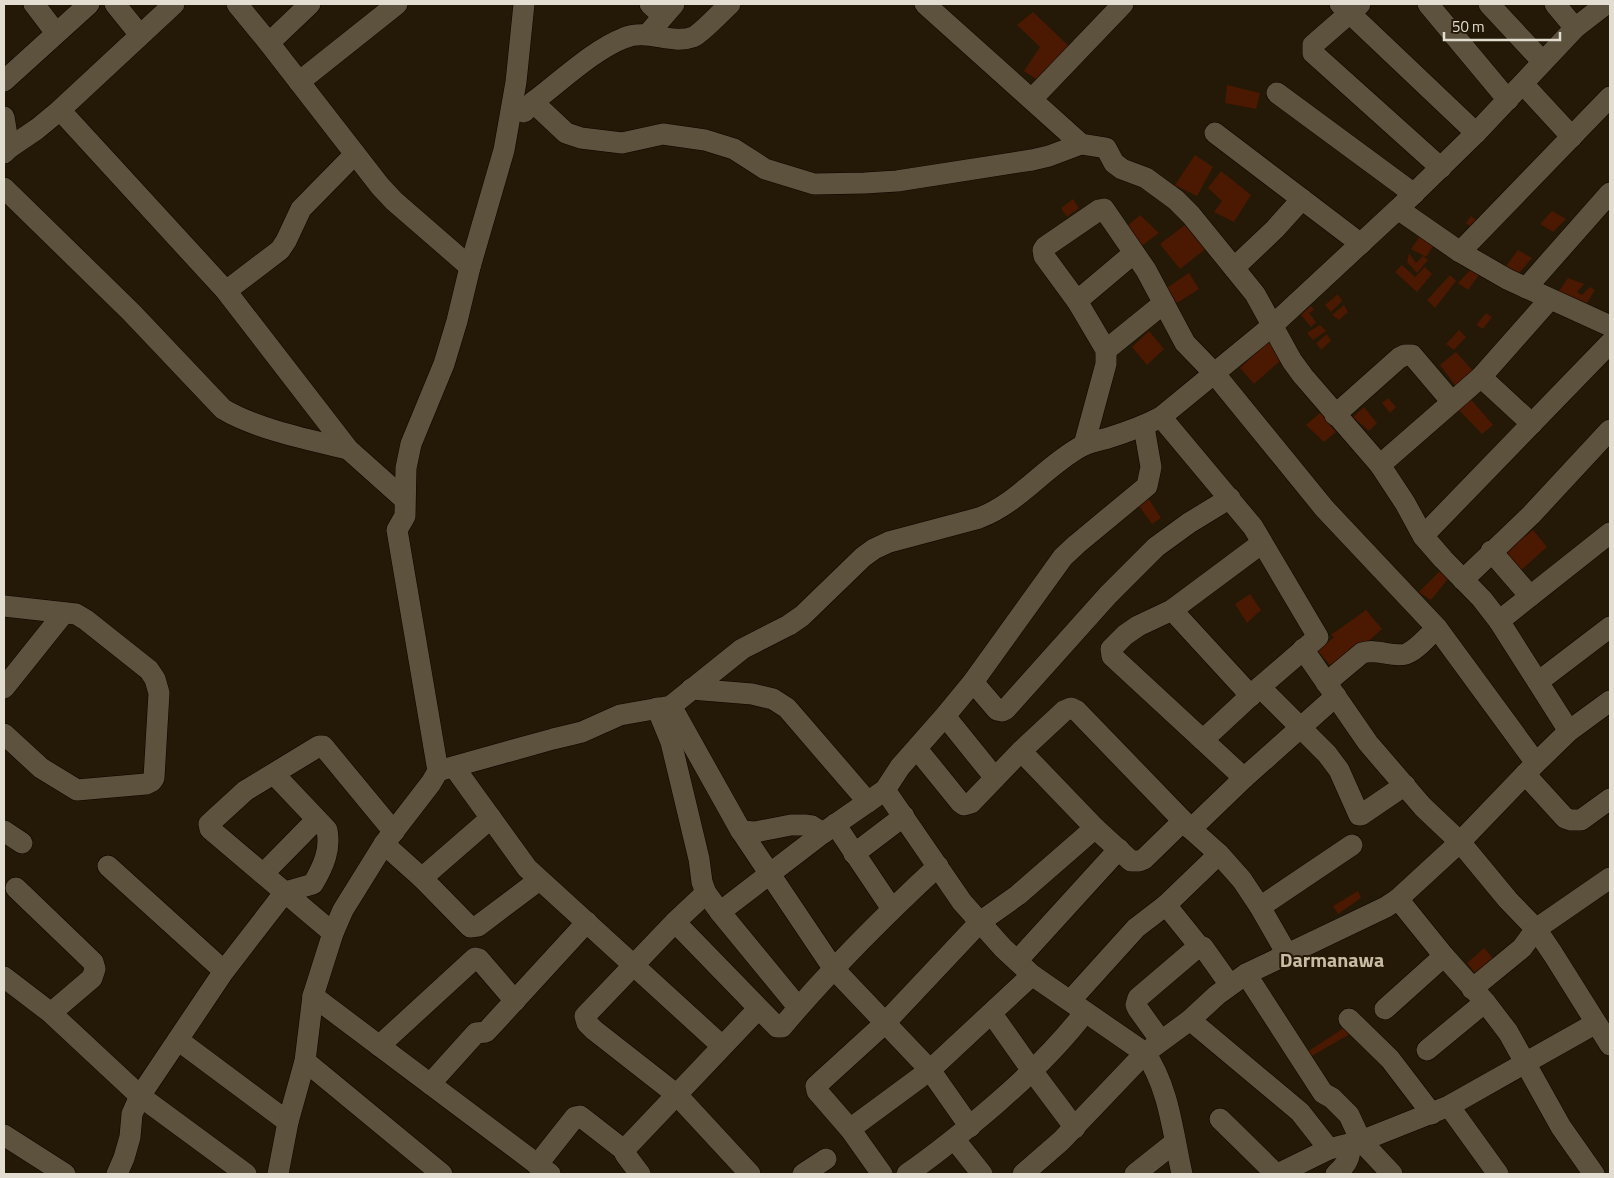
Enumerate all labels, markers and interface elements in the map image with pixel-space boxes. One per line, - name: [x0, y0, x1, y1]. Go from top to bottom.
- scale bar: [1444, 10, 1560, 42]
- text: 50 m: [1452, 15, 1485, 38]
- district label: Darmanawa: [1280, 944, 1384, 975]

